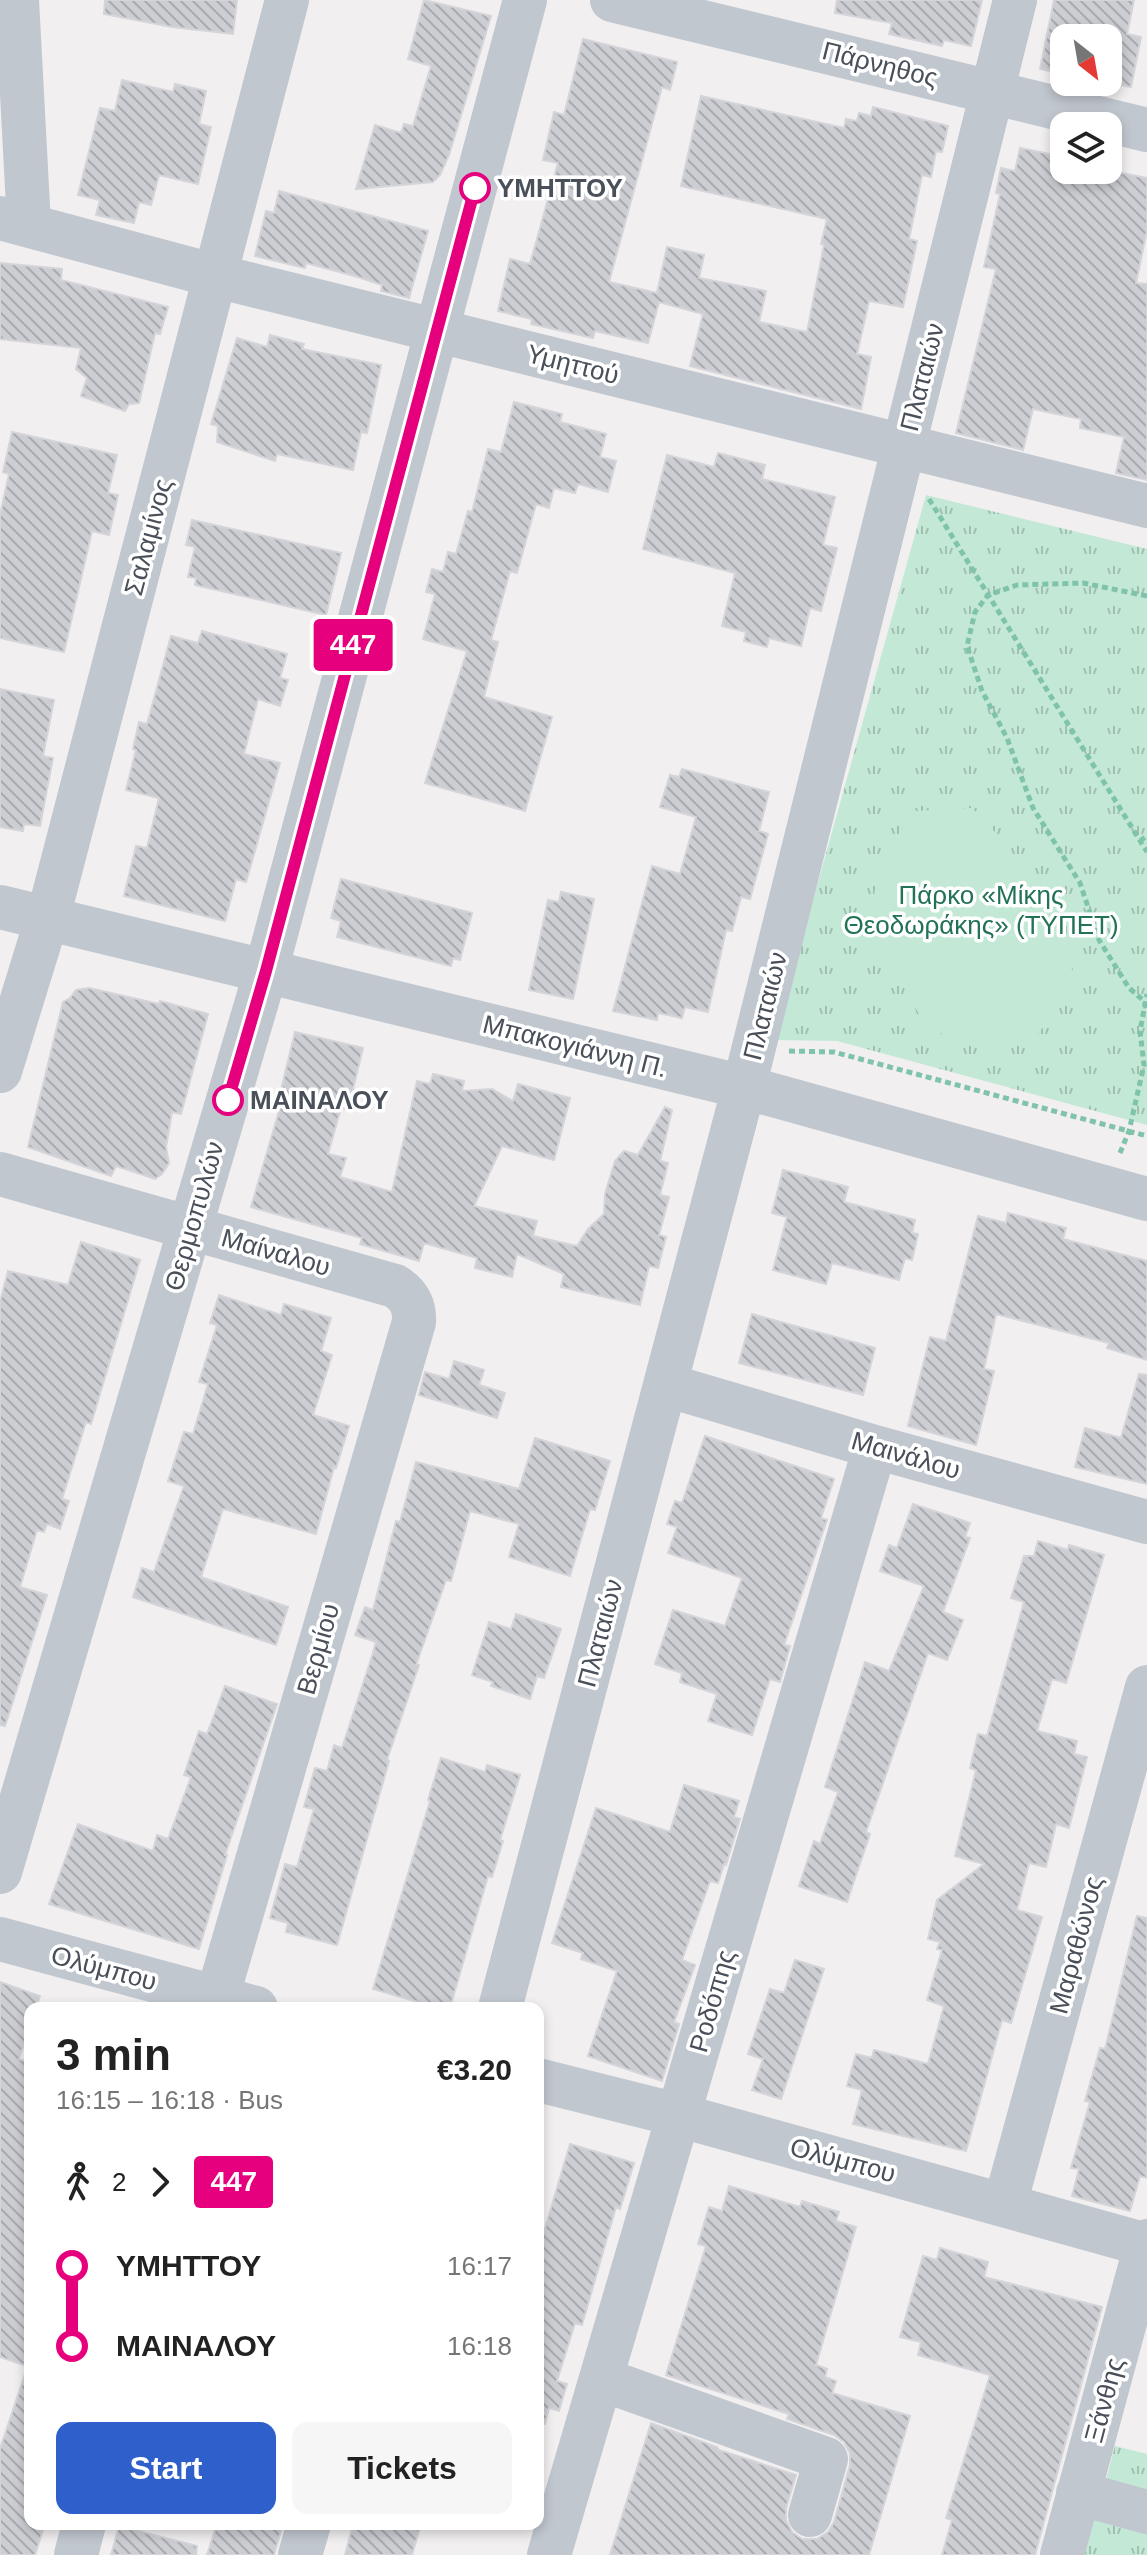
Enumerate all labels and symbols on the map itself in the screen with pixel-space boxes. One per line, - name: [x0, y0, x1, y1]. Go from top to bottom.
- north arrow: [1050, 24, 1122, 96]
- street label: Πάρνηθος: [819, 35, 941, 93]
- marker: ΥΜΗΤΤΟΥ: [460, 173, 490, 203]
- place label: ΥΜΗΤΤΟΥ: [497, 173, 623, 203]
- street label: Πλαταιών: [894, 320, 950, 434]
- street label: Υμηττού: [524, 338, 622, 390]
- street label: Σαλαμίνος: [118, 475, 178, 599]
- line badge: 447: [307, 619, 399, 671]
- park label: Πάρκο «Μίκης Θεοδωράκης» (ΤΥΠΕΤ): [843, 880, 1119, 940]
- street label: Πλαταιών: [737, 949, 793, 1063]
- street label: Μπακογιάννη Π.: [480, 1009, 670, 1083]
- marker: ΜΑΙΝΑΛΟΥ: [213, 1085, 243, 1115]
- place label: ΜΑΙΝΑΛΟΥ: [250, 1085, 389, 1115]
- street label: Θερμοπυλών: [158, 1138, 230, 1294]
- street label: Μαίναλου: [218, 1222, 334, 1282]
- street label: Μαινάλου: [848, 1425, 964, 1485]
- street label: Πλαταιών: [571, 1576, 629, 1690]
- street label: Βερμίου: [291, 1600, 345, 1698]
- street label: Μαραθώνος: [1043, 1873, 1109, 2017]
- street label: Ολύμπου: [48, 1940, 160, 1996]
- street label: Ροδόπης: [683, 1946, 741, 2056]
- street label: Ολύμπου: [787, 2132, 899, 2188]
- street label: Ξάνθης: [1078, 2354, 1130, 2446]

